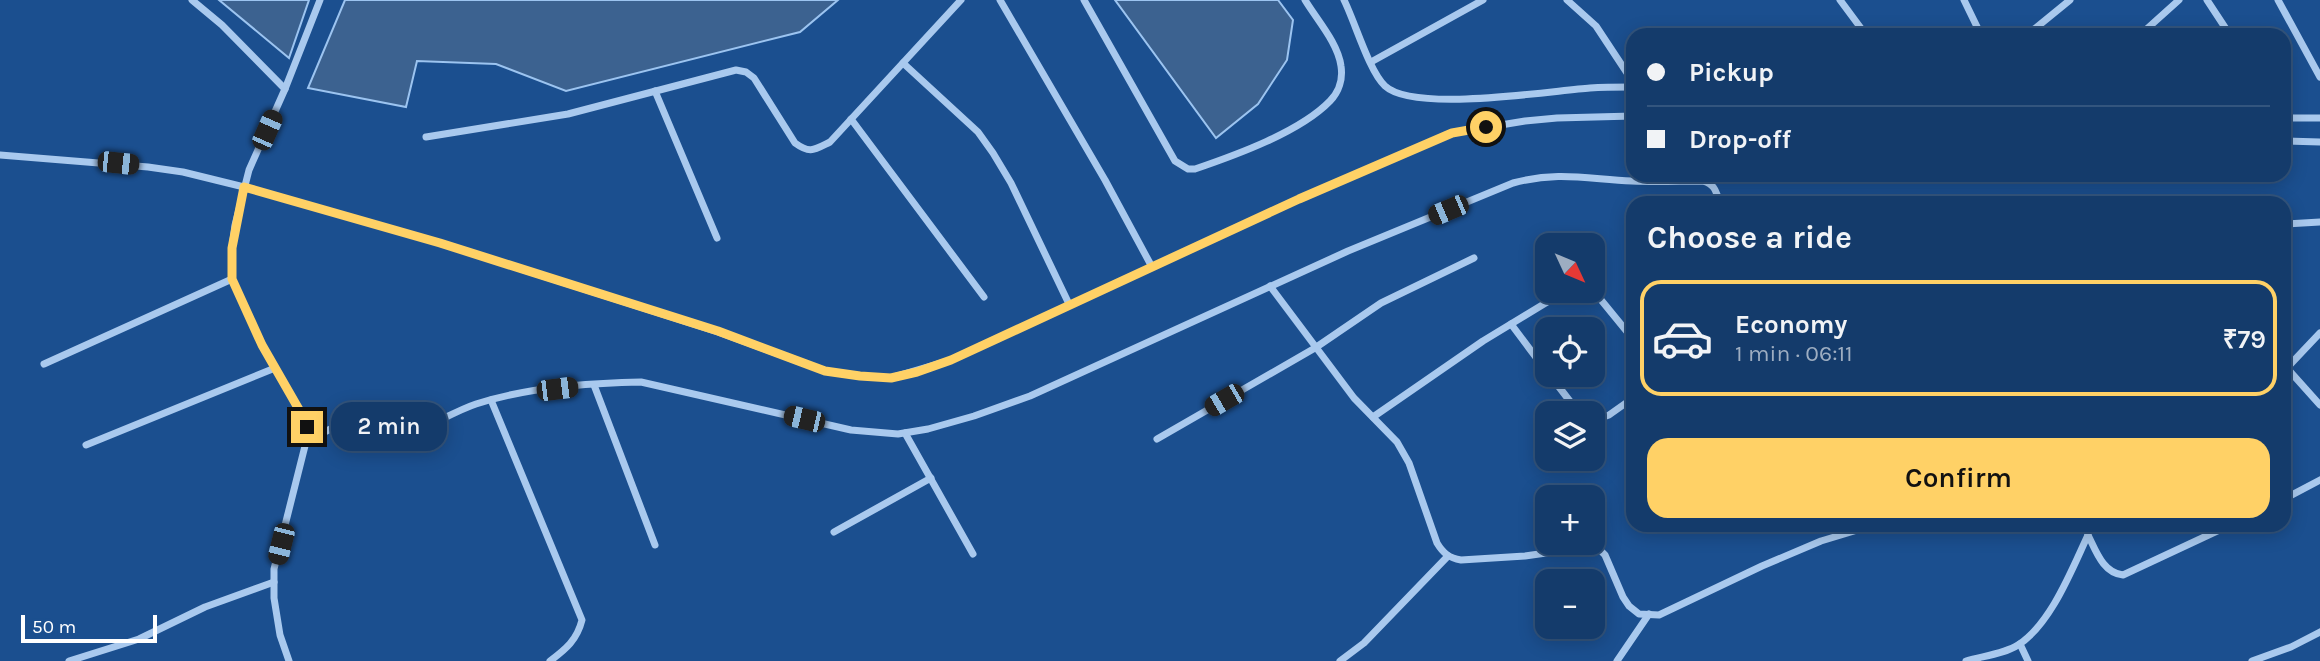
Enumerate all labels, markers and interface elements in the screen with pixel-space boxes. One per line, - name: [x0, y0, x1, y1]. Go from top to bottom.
- text: Pickup: [1689, 57, 1774, 88]
- car: [249, 107, 286, 153]
- route start: [1470, 111, 1502, 143]
- text: Drop-off: [1689, 124, 1791, 155]
- car: [97, 150, 140, 176]
- car: [1425, 192, 1472, 228]
- text: Choose a ride: [1647, 219, 1852, 256]
- north arrow: [1535, 233, 1605, 303]
- map controls: [1535, 233, 1605, 639]
- icon: car: [1651, 307, 1714, 370]
- text: Economy: [1735, 309, 1847, 340]
- button: locate: [1535, 317, 1605, 387]
- text: ₹79: [2223, 324, 2266, 355]
- text: 1 min · 06:11: [1735, 340, 1853, 367]
- car: [535, 376, 580, 402]
- car: [1201, 380, 1248, 420]
- button: layers: [1535, 401, 1605, 471]
- callout: 2 min: [332, 402, 447, 452]
- car: [782, 404, 827, 434]
- route end: [291, 411, 323, 443]
- text: 2 min: [358, 413, 420, 440]
- button: Confirm: [1647, 438, 2270, 518]
- button: +: [1535, 485, 1605, 555]
- car: [266, 521, 297, 567]
- button: −: [1535, 569, 1605, 639]
- scale bar: [21, 612, 158, 644]
- text: 50 m: [32, 616, 76, 638]

